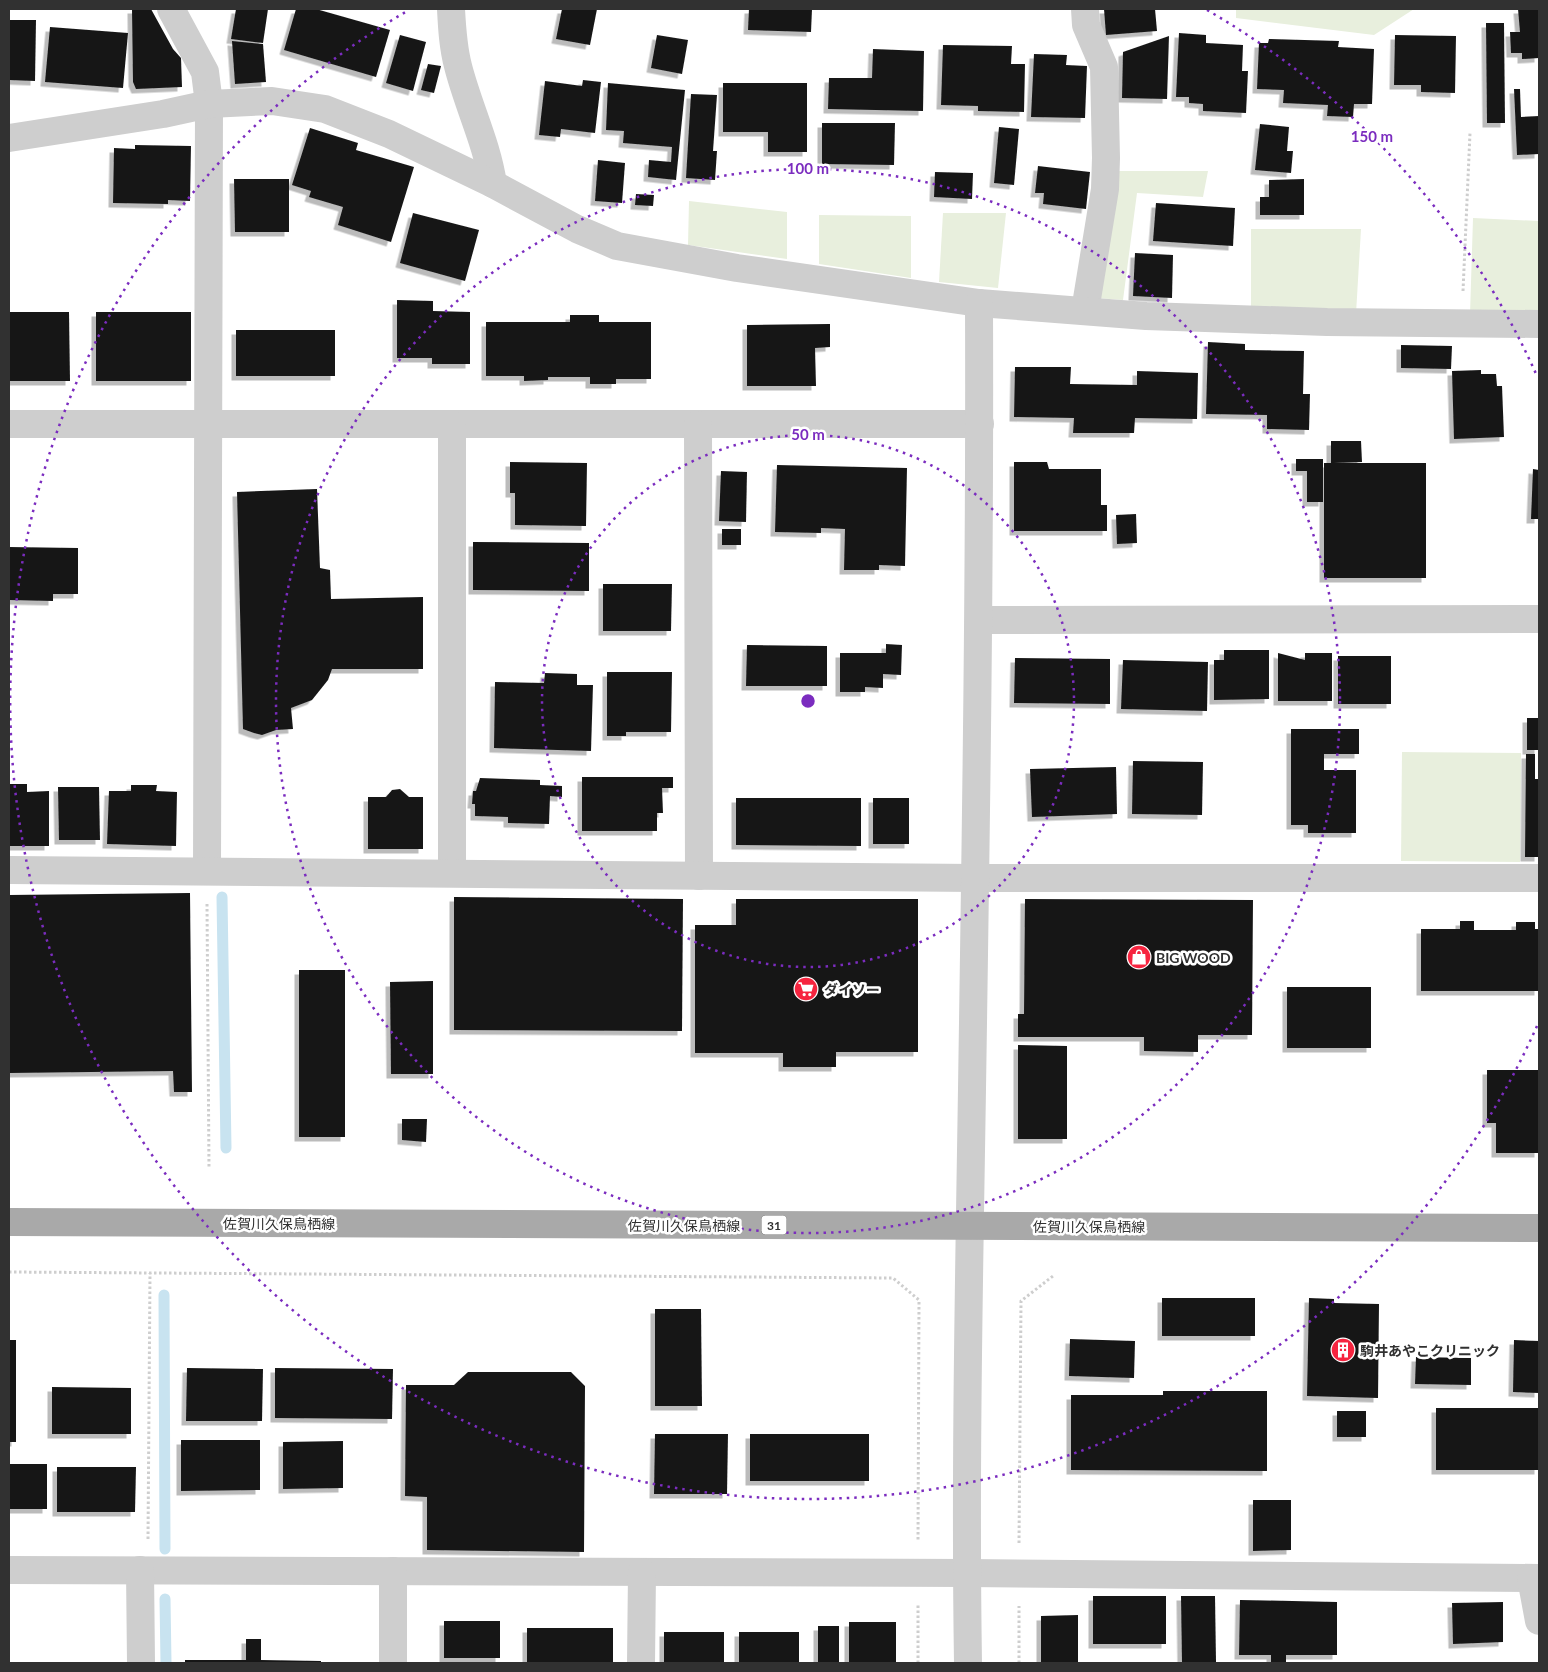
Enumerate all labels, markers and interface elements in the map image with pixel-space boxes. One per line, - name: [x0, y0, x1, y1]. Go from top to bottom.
- text: 150 m: [1351, 127, 1393, 145]
- text: 100 m: [787, 159, 829, 177]
- text: 50 m: [791, 425, 825, 443]
- centre of rings: [799, 692, 817, 710]
- shop icon: BIG WOOD: [1126, 944, 1152, 970]
- place label: BIG WOOD: [1156, 949, 1231, 966]
- supermarket icon: ダイソー: [793, 976, 819, 1002]
- place label: ダイソー: [824, 981, 880, 998]
- street label: 佐賀川久保鳥栖線: [223, 1215, 335, 1232]
- road number: 31: [762, 1216, 786, 1234]
- street label: 佐賀川久保鳥栖線: [628, 1217, 740, 1234]
- street label: 佐賀川久保鳥栖線: [1033, 1218, 1145, 1235]
- building icon: 駒井あやこクリニック: [1330, 1337, 1356, 1363]
- place label: 駒井あやこクリニック: [1360, 1342, 1500, 1359]

